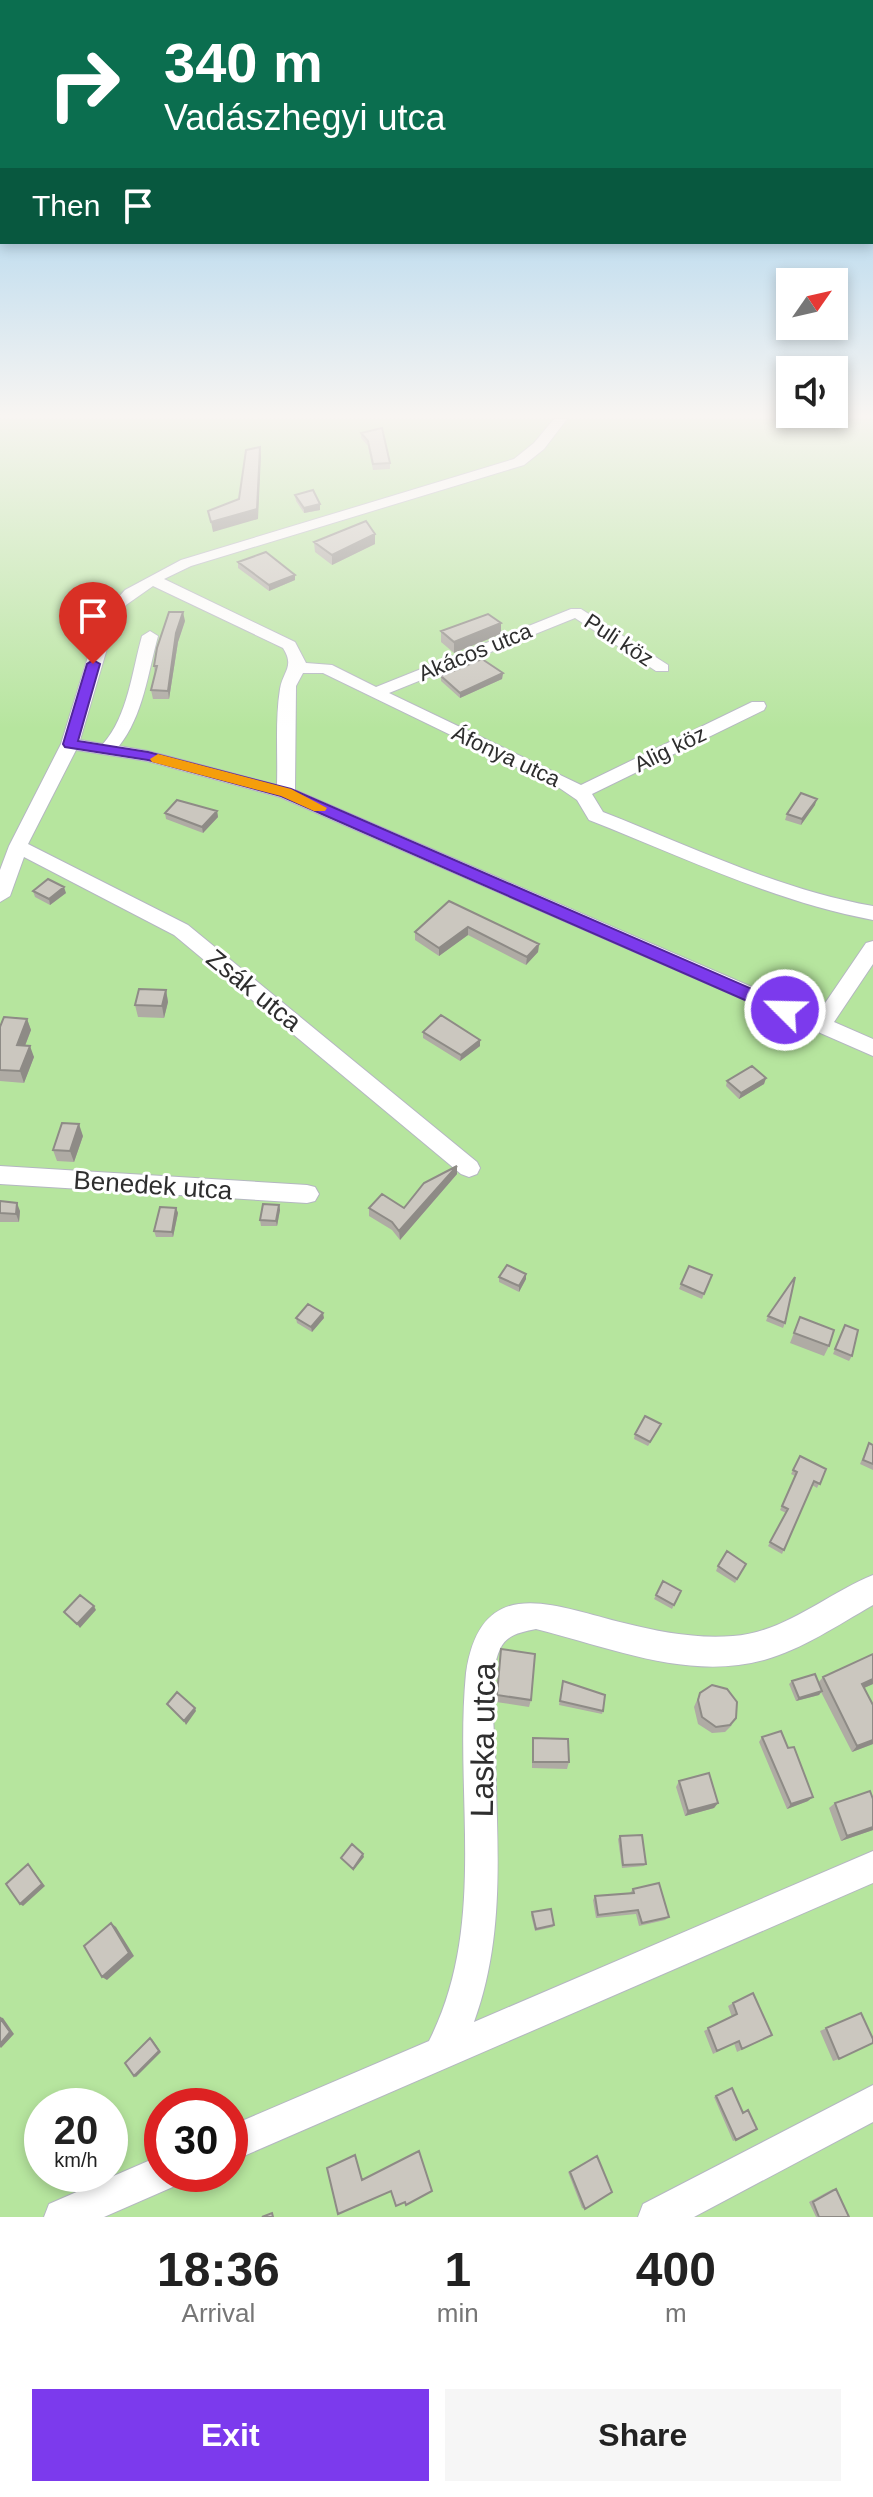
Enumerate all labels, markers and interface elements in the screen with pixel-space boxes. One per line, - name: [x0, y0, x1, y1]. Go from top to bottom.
- text: 340 m: [164, 31, 323, 94]
- icon: right: [32, 32, 136, 136]
- text: Vadászhegyi utca: [164, 97, 446, 138]
- icon: arrive: [116, 184, 160, 228]
- text: Then: [32, 189, 100, 222]
- north arrow: [776, 268, 848, 340]
- map controls: [776, 268, 848, 428]
- button: sound: [776, 356, 848, 428]
- pin: [59, 582, 127, 664]
- icon: arrive: [71, 594, 115, 638]
- street label: Puli köz: [580, 609, 658, 671]
- street label: Akácos utca: [415, 618, 536, 686]
- street label: Áfonya utca: [448, 720, 565, 792]
- street label: Alig köz: [630, 721, 710, 777]
- street label: Zsák utca: [201, 943, 308, 1037]
- position arrow: [743, 968, 827, 1052]
- street label: Benedek utca: [73, 1164, 234, 1206]
- street label: Laska utca: [464, 1662, 502, 1818]
- speed limit sign: 30: [144, 2088, 248, 2192]
- text: 20: [54, 2108, 98, 2152]
- text: km/h: [54, 2149, 98, 2171]
- text: 18:36: [157, 2243, 280, 2296]
- text: 1: [444, 2243, 471, 2296]
- text: 400: [636, 2243, 716, 2296]
- text: Arrival: [182, 2298, 255, 2328]
- text: min: [437, 2298, 479, 2328]
- text: m: [665, 2298, 687, 2328]
- button: Exit: [32, 2389, 429, 2481]
- button: Share: [445, 2389, 841, 2481]

